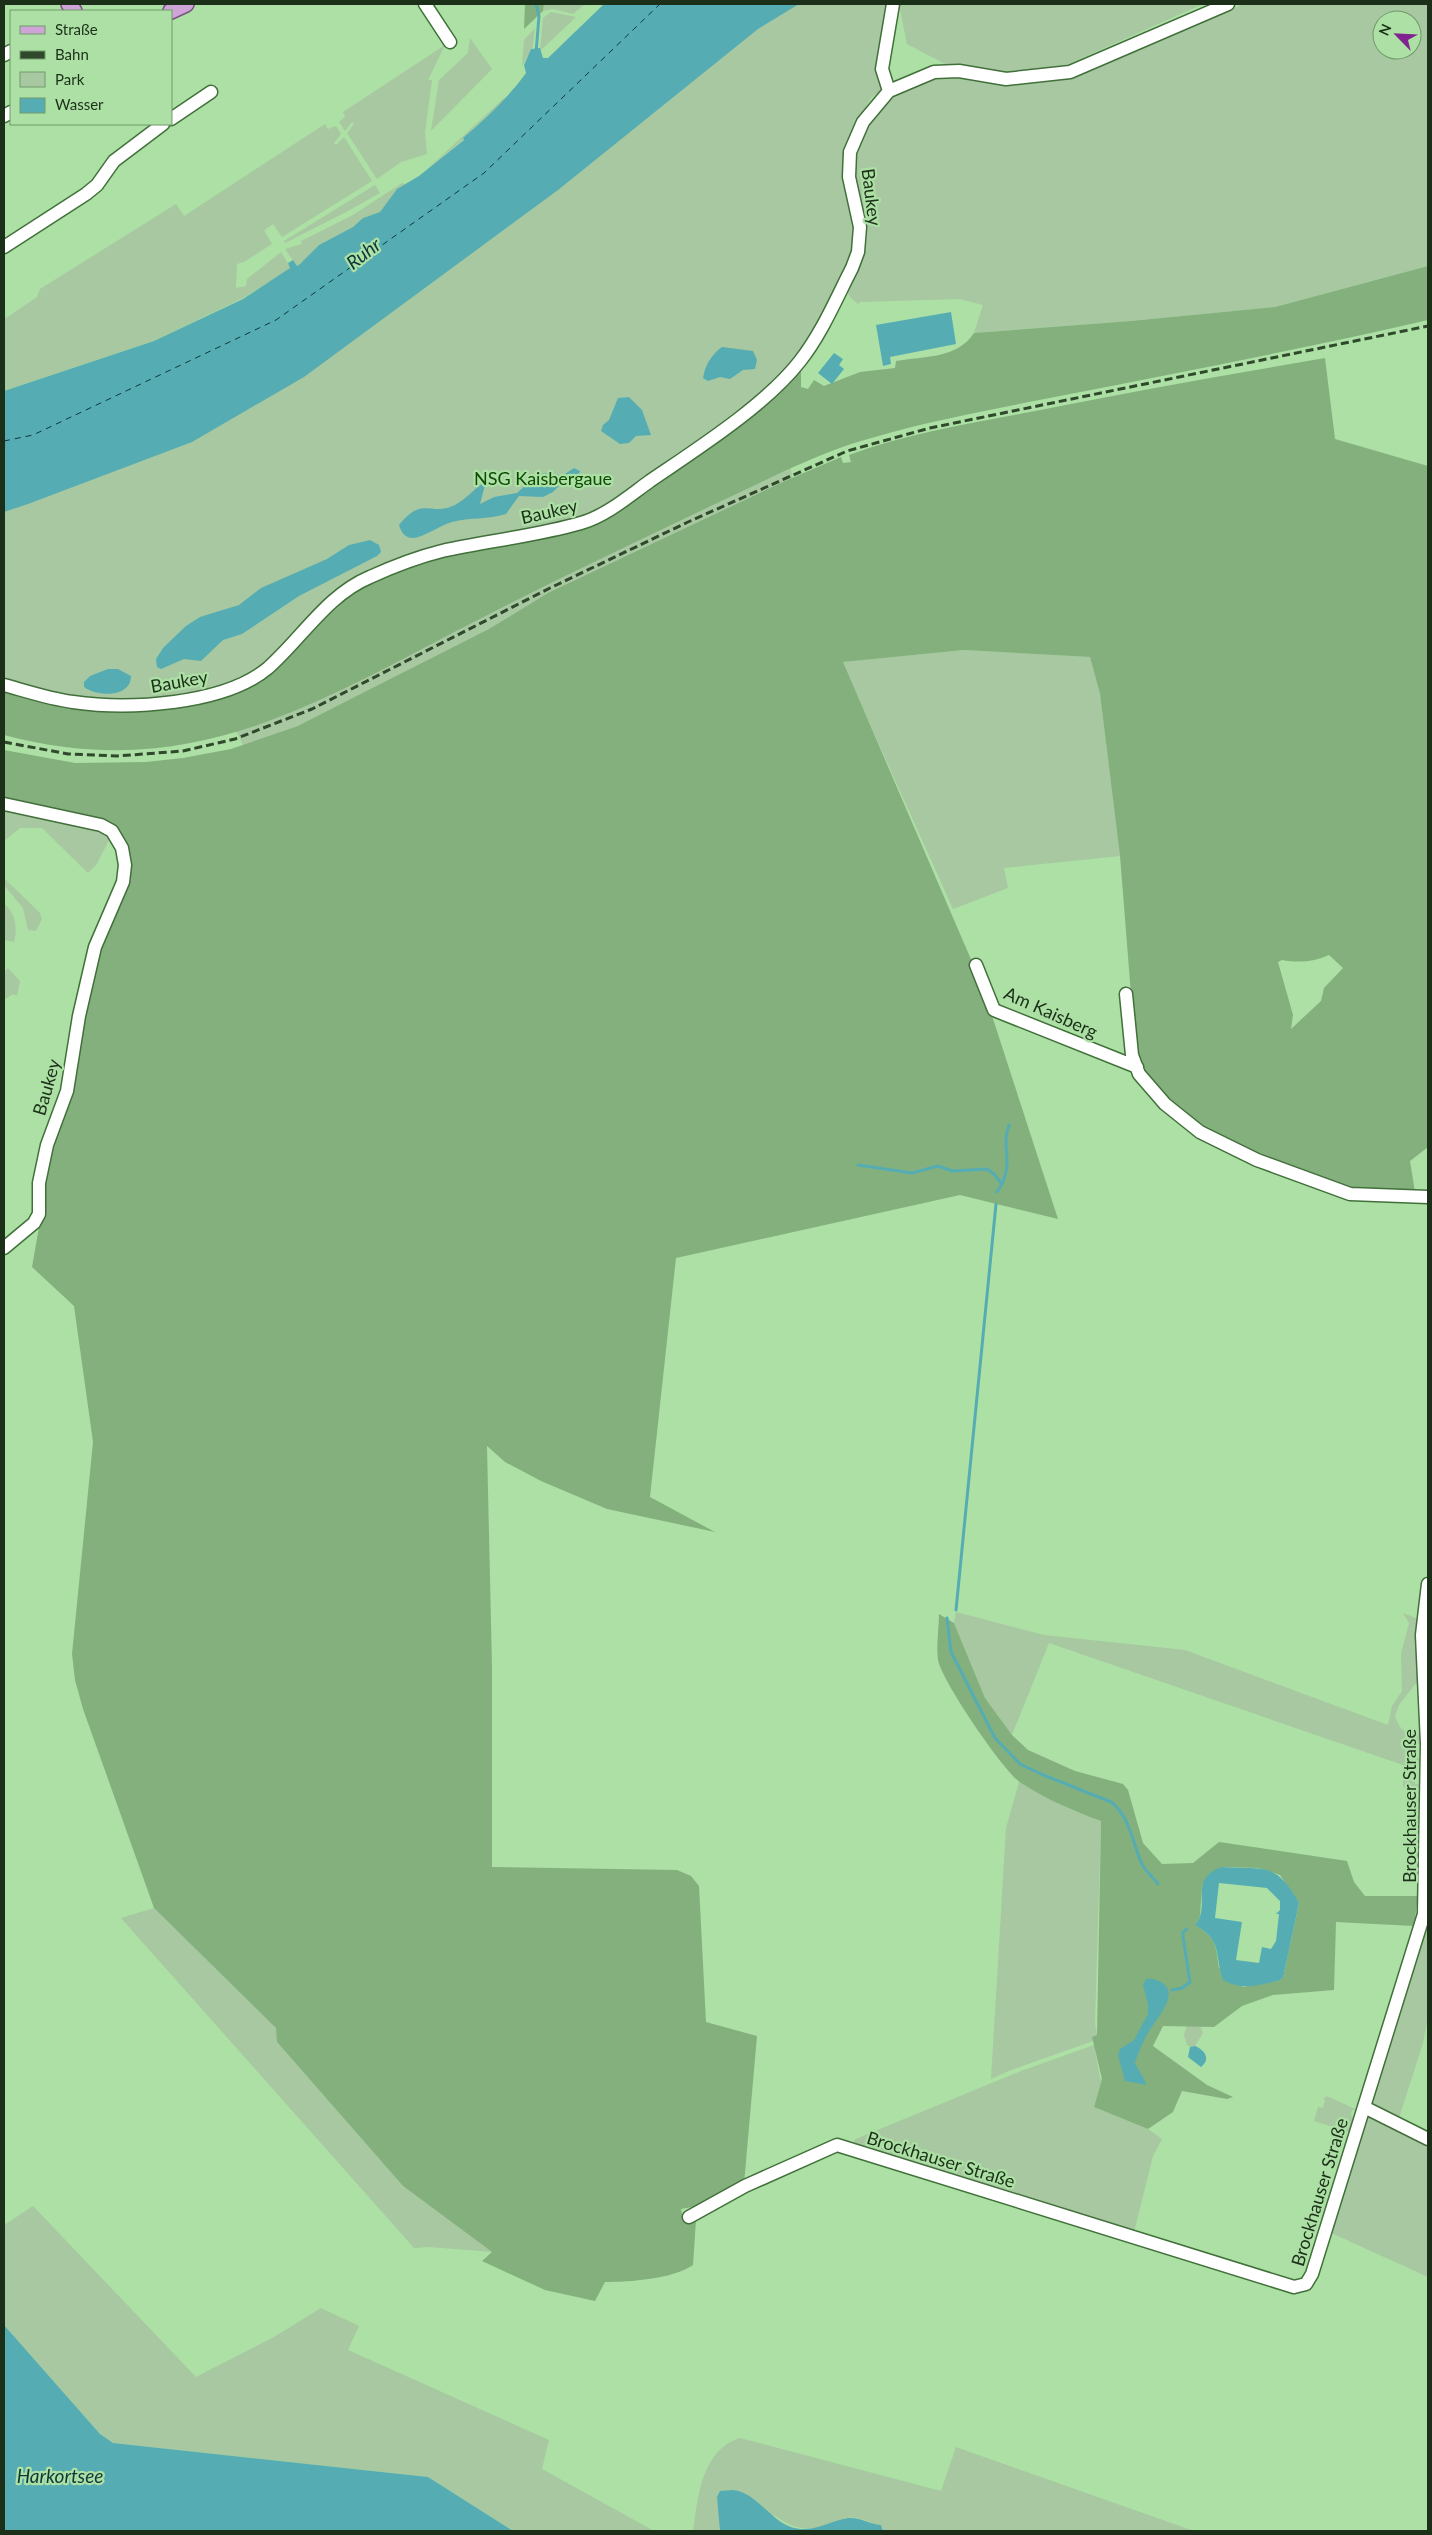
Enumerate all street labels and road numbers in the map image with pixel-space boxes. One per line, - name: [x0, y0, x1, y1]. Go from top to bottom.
- street label: Baukey: [858, 167, 887, 228]
- street label: Baukey: [518, 494, 580, 528]
- street label: Baukey: [149, 665, 210, 697]
- street label: Am Kaisberg: [1001, 982, 1101, 1042]
- street label: Baukey: [27, 1056, 65, 1118]
- street label: Brockhauser Straße: [1398, 1729, 1420, 1883]
- street label: Brockhauser Straße: [1286, 2115, 1352, 2269]
- street label: Brockhauser Straße: [864, 2126, 1018, 2192]

